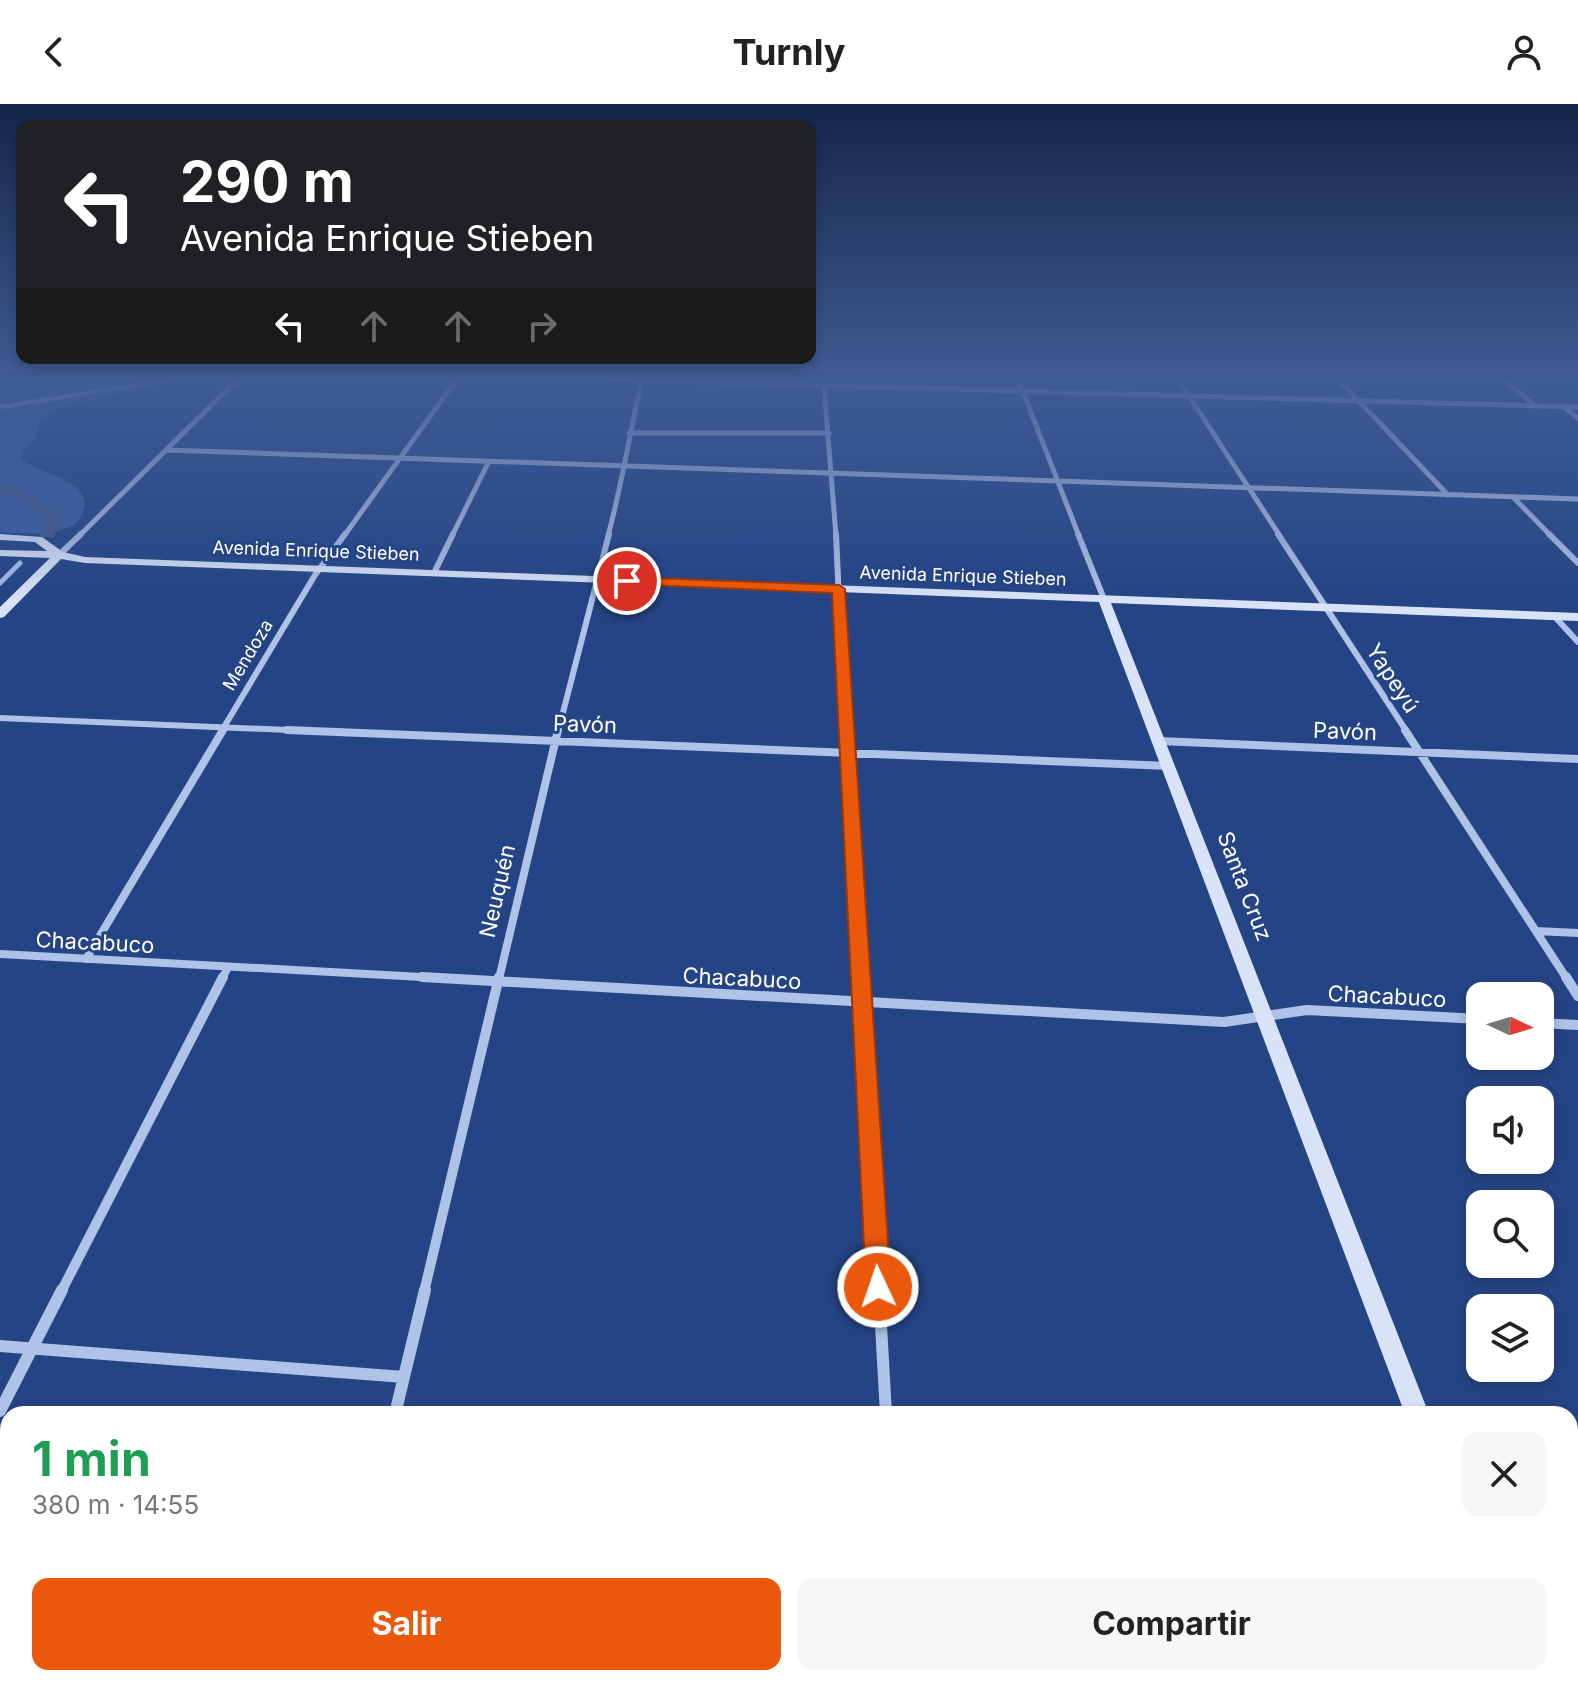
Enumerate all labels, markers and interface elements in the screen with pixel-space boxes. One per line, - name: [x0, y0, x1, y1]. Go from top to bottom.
- icon: back: [32, 30, 76, 74]
- text: Turnly: [733, 30, 845, 74]
- icon: person: [1502, 30, 1546, 74]
- text: 290 m: [180, 148, 354, 216]
- icon: left: [48, 152, 152, 256]
- text: Avenida Enrique Stieben: [180, 216, 594, 260]
- icon: left: [268, 304, 312, 348]
- icon: ahead: [352, 304, 396, 348]
- icon: ahead: [436, 304, 480, 348]
- icon: right: [520, 304, 564, 348]
- street label: Avenida Enrique Stieben: [212, 536, 420, 565]
- pin: [593, 547, 661, 615]
- icon: arrive: [605, 559, 649, 603]
- street label: Avenida Enrique Stieben: [859, 561, 1067, 590]
- street label: Mendoza: [218, 615, 277, 694]
- street label: Yapeyú: [1361, 639, 1425, 717]
- street label: Pavón: [552, 710, 618, 738]
- street label: Pavón: [1312, 717, 1378, 745]
- street label: Santa Cruz: [1212, 828, 1278, 944]
- street label: Neuquén: [474, 842, 520, 940]
- street label: Chacabuco: [35, 926, 155, 958]
- street label: Chacabuco: [682, 962, 802, 994]
- street label: Chacabuco: [1327, 980, 1447, 1012]
- north arrow: [1466, 982, 1554, 1070]
- map controls: [1466, 982, 1554, 1382]
- button: sound: [1466, 1086, 1554, 1174]
- button: search: [1466, 1190, 1554, 1278]
- position arrow: [836, 1245, 920, 1329]
- button: layers: [1466, 1294, 1554, 1382]
- text: 1 min: [32, 1429, 151, 1488]
- button: close: [1462, 1432, 1546, 1516]
- text: 380 m · 14:55: [32, 1489, 199, 1520]
- button: Salir: [32, 1578, 781, 1670]
- button: Compartir: [797, 1578, 1546, 1670]

